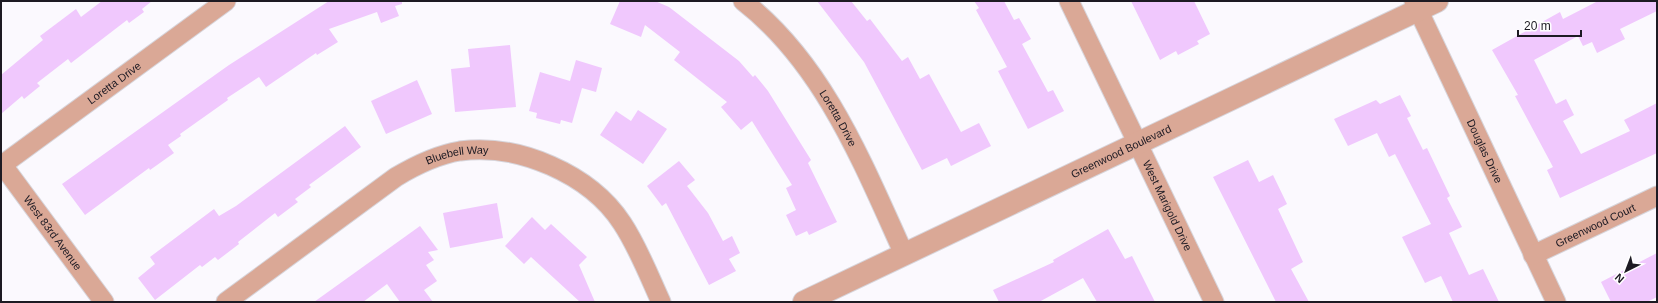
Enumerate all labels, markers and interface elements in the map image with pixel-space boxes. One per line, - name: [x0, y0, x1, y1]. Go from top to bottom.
- scale bar: [1518, 12, 1581, 38]
- text: 20 m: [1524, 19, 1551, 33]
- street label: Loretta Drive: [85, 59, 143, 106]
- street label: Loretta Drive: [817, 88, 859, 148]
- street label: Douglas Drive: [1465, 117, 1505, 185]
- street label: Greenwood Boulevard: [1069, 122, 1173, 180]
- street label: Bluebell Way: [424, 144, 489, 167]
- street label: West Marigold Drive: [1141, 158, 1194, 253]
- street label: West 83rd Avenue: [21, 193, 84, 272]
- street label: Greenwood Court: [1553, 201, 1637, 249]
- north arrow: [1606, 251, 1646, 291]
- text: N: [1612, 271, 1626, 286]

